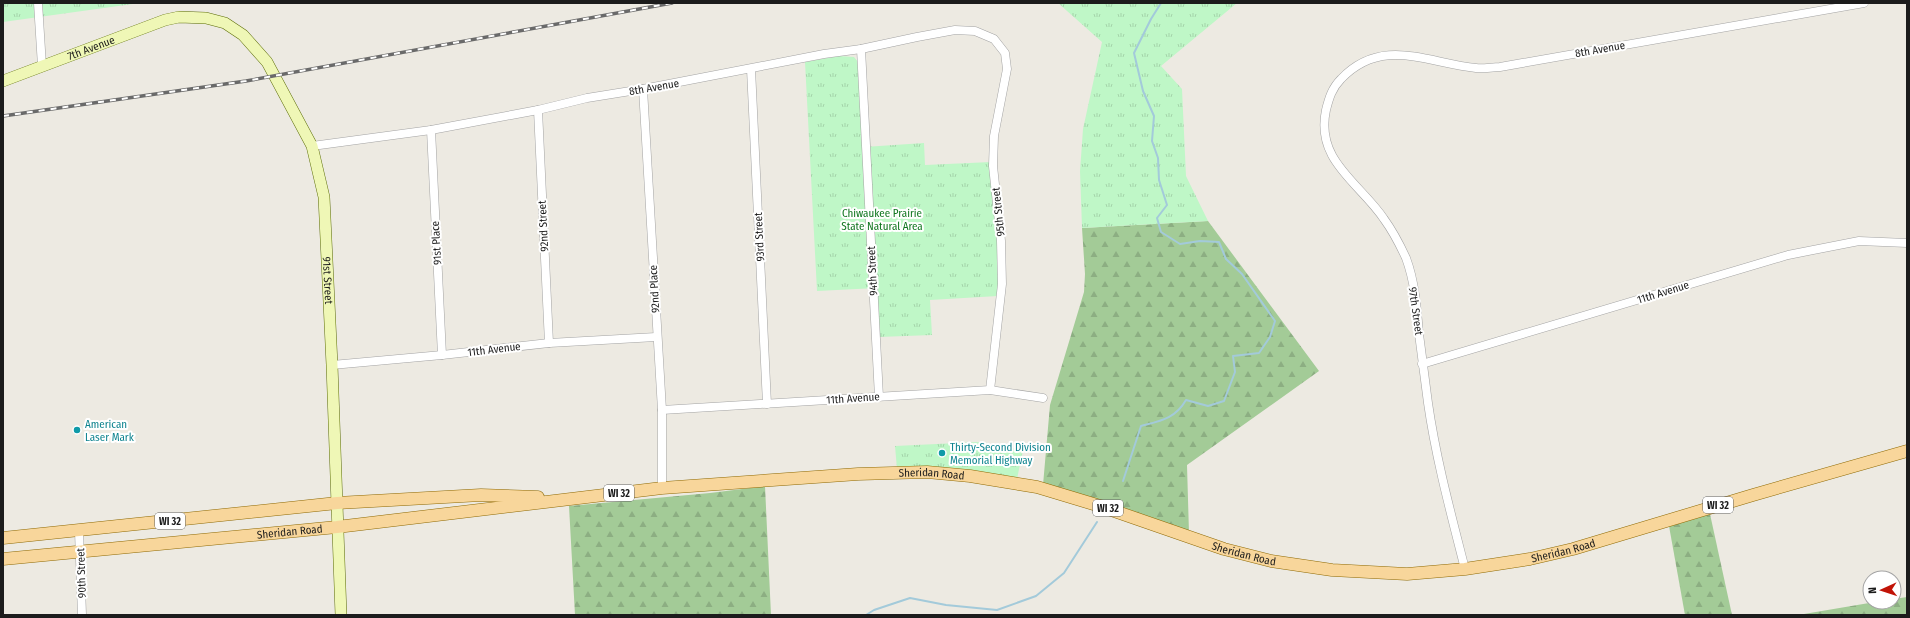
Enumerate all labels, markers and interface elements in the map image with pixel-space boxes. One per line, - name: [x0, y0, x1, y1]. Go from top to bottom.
- street label: 7th Avenue: [66, 34, 117, 63]
- street label: 8th Avenue: [1574, 39, 1626, 60]
- street label: 8th Avenue: [628, 77, 680, 98]
- street label: 95th Street: [989, 186, 1008, 237]
- street label: 92nd Street: [536, 200, 551, 252]
- park label: Chiwaukee Prairie State Natural Area: [841, 207, 923, 233]
- street label: 93rd Street: [752, 212, 767, 262]
- street label: 91st Place: [429, 221, 444, 265]
- street label: 94th Street: [865, 245, 880, 296]
- street label: 91st Street: [320, 256, 335, 305]
- street label: 92nd Place: [647, 265, 662, 313]
- street label: 11th Avenue: [1636, 278, 1691, 307]
- street label: 97th Street: [1406, 286, 1425, 336]
- street label: 11th Avenue: [467, 340, 521, 359]
- street label: 11th Avenue: [826, 390, 880, 407]
- place label: American Laser Mark: [85, 418, 135, 444]
- marker: American Laser Mark: [72, 425, 82, 435]
- place label: Thirty-Second Division Memorial Highway: [950, 441, 1051, 467]
- marker: Thirty-Second Division Memorial Highway: [937, 448, 947, 458]
- street label: Sheridan Road: [899, 466, 965, 482]
- road number: WI 32: [604, 485, 634, 501]
- road number: WI 32: [1703, 497, 1733, 513]
- road number: WI 32: [1093, 500, 1123, 516]
- road number: WI 32: [155, 513, 185, 529]
- street label: Sheridan Road: [256, 522, 323, 542]
- street label: Sheridan Road: [1530, 537, 1597, 566]
- street label: Sheridan Road: [1210, 539, 1277, 569]
- street label: 90th Street: [74, 547, 89, 598]
- north arrow: [1862, 570, 1902, 610]
- text: N: [1866, 587, 1879, 594]

